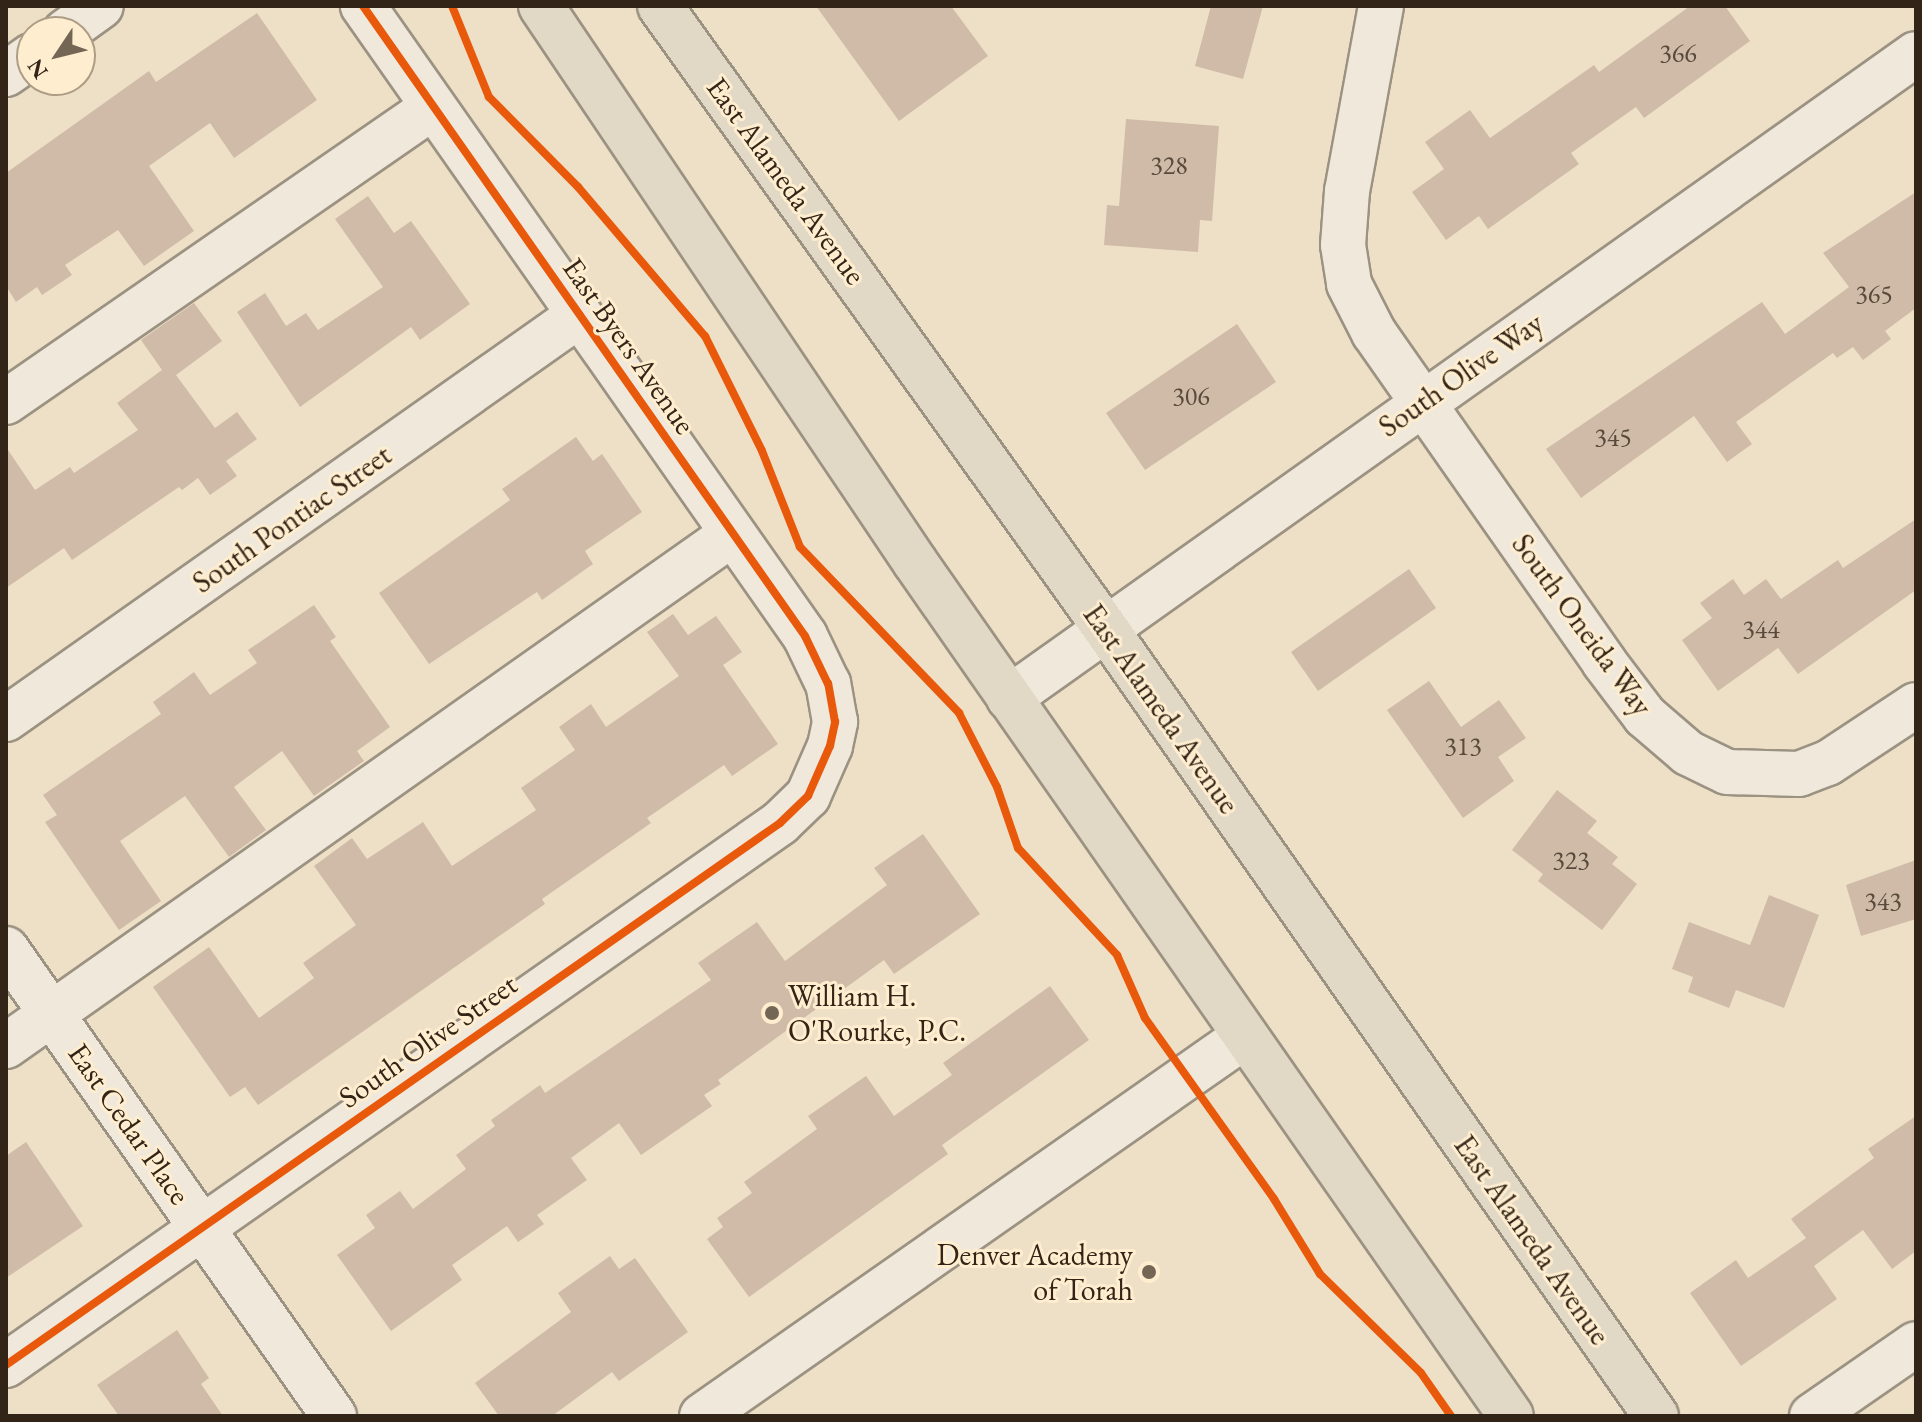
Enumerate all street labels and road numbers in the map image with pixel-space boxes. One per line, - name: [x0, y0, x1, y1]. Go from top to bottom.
- street label: East Alameda Avenue: [699, 70, 873, 292]
- street label: East Byers Avenue: [555, 251, 703, 441]
- street label: South Olive Way: [1372, 305, 1550, 445]
- street label: South Pontiac Street: [186, 437, 398, 601]
- street label: South Oneida Way: [1504, 527, 1660, 723]
- street label: East Alameda Avenue: [1075, 597, 1247, 821]
- street label: South Olive Street: [332, 966, 524, 1116]
- street label: East Cedar Place: [60, 1037, 198, 1211]
- street label: East Alameda Avenue: [1446, 1128, 1618, 1352]

